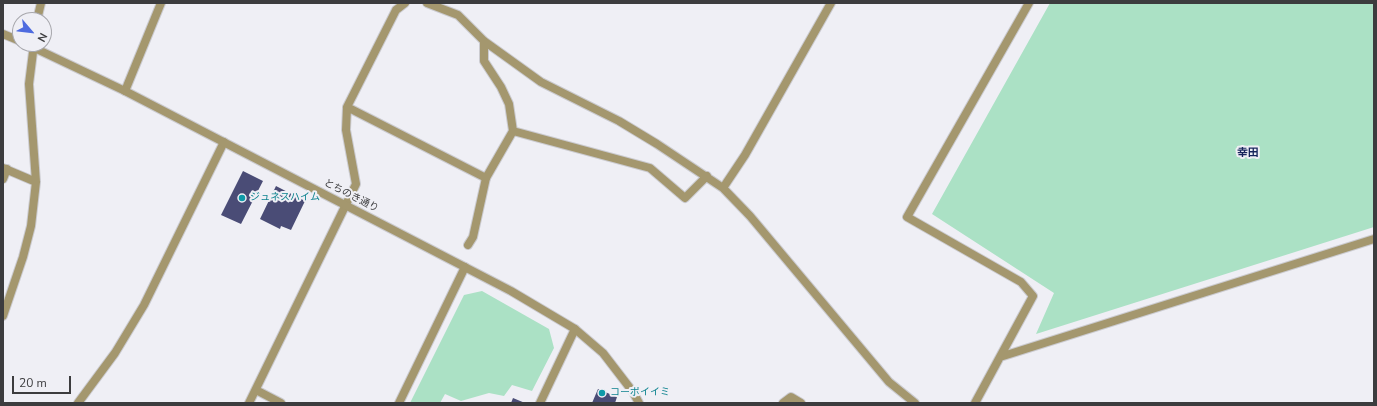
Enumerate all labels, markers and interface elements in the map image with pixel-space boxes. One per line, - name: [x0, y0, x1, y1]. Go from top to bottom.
- north arrow: [12, 12, 52, 52]
- text: N: [34, 30, 51, 45]
- district label: 幸田: [1237, 146, 1259, 160]
- street label: とちのき通り: [322, 177, 380, 215]
- place label: ジュネスハイム: [250, 192, 320, 204]
- marker: ジュネスハイム: [237, 193, 247, 203]
- scale bar: [14, 368, 73, 394]
- text: 20 m: [19, 375, 47, 391]
- place label: コーポイイミ: [610, 387, 670, 399]
- marker: コーポイイミ: [597, 388, 607, 398]

